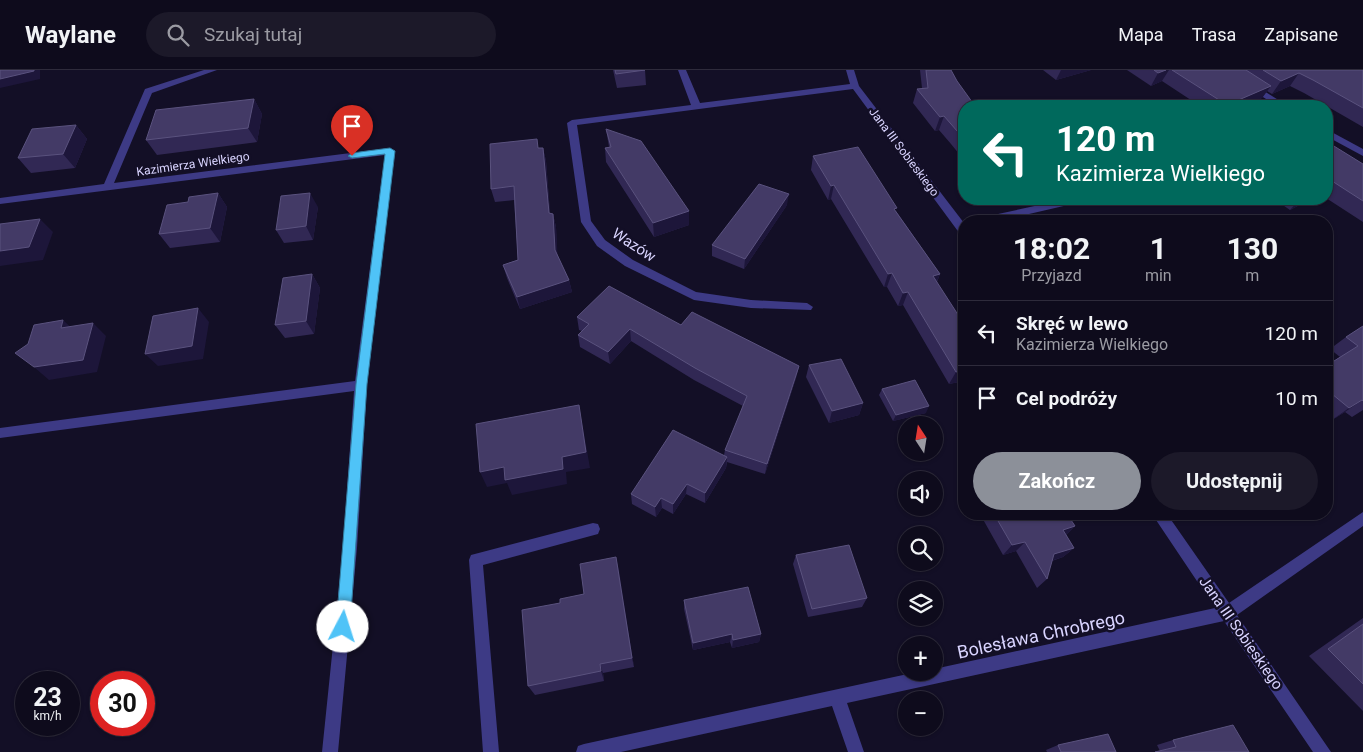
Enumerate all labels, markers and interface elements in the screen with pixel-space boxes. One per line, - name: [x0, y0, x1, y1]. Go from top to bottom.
- search box: [146, 12, 496, 57]
- text: Waylane: [25, 21, 116, 49]
- icon: search: [164, 21, 192, 49]
- text: Szukaj tutaj: [204, 23, 302, 46]
- text: Mapa: [1118, 24, 1164, 45]
- text: Trasa: [1192, 24, 1236, 45]
- text: Zapisane: [1264, 24, 1338, 45]
- pin: [331, 105, 373, 156]
- street label: Jana III Sobieskiego: [866, 105, 942, 199]
- icon: arrive: [338, 112, 366, 140]
- text: 120 m: [1056, 119, 1155, 160]
- icon: left: [973, 120, 1038, 185]
- street label: Kazimierza Wielkiego: [136, 149, 251, 179]
- text: Kazimierza Wielkiego: [1056, 161, 1265, 186]
- street label: Wazów: [609, 224, 659, 266]
- text: 18:02: [1013, 231, 1090, 266]
- text: 1: [1150, 231, 1167, 266]
- text: 130: [1227, 231, 1278, 266]
- text: Przyjazd: [1021, 266, 1082, 285]
- text: min: [1145, 266, 1172, 285]
- text: m: [1245, 266, 1259, 285]
- text: Skręć w lewo: [1016, 312, 1128, 335]
- icon: left: [973, 319, 1001, 347]
- text: 120 m: [1265, 322, 1318, 345]
- text: Kazimierza Wielkiego: [1016, 335, 1168, 354]
- icon: arrive: [973, 384, 1001, 412]
- text: Cel podróży: [1016, 387, 1117, 410]
- text: 10 m: [1275, 387, 1318, 410]
- north arrow: [898, 416, 942, 461]
- map controls: [898, 416, 943, 736]
- button: Zakończ: [973, 452, 1141, 510]
- button: Udostępnij: [1151, 452, 1318, 510]
- button: sound: [898, 471, 943, 516]
- button: search: [898, 526, 943, 571]
- street label: Jana III Sobieskiego: [1195, 573, 1287, 693]
- button: layers: [898, 581, 943, 626]
- position arrow: [316, 600, 368, 652]
- street label: Bolesława Chrobrego: [955, 606, 1127, 663]
- button: +: [898, 636, 943, 681]
- speed limit sign: 30: [90, 671, 155, 736]
- text: 23: [33, 683, 62, 712]
- button: −: [898, 691, 943, 736]
- text: km/h: [33, 709, 62, 723]

